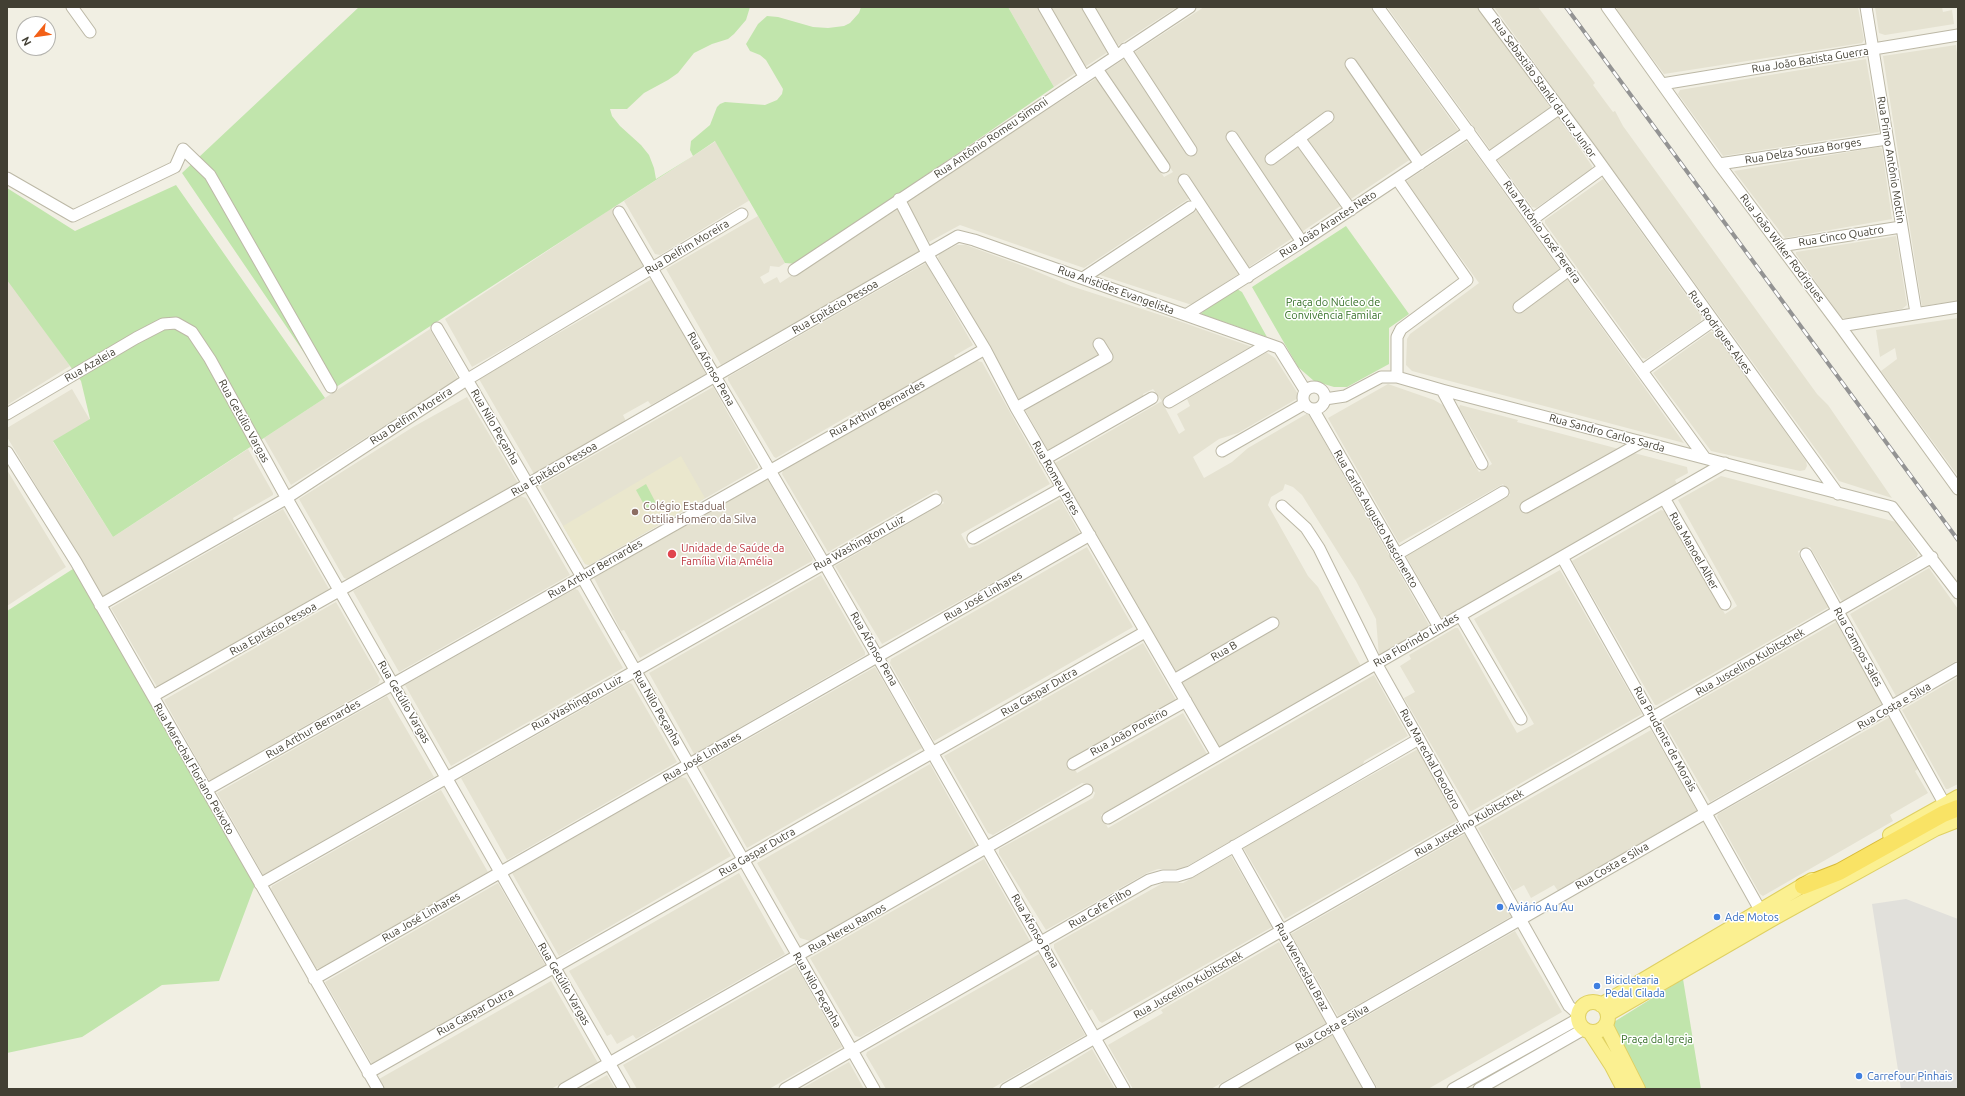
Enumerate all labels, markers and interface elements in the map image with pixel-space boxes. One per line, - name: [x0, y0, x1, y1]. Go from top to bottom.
- street label: Rua Sebastião Stanki da Luz Junior: [1489, 15, 1599, 161]
- north arrow: [16, 16, 56, 56]
- text: N: [19, 35, 34, 48]
- street label: Rua João Batista Guerra: [1751, 44, 1869, 76]
- street label: Rua Antônio Romeu Simoni: [932, 95, 1050, 181]
- street label: Rua Primo Antônio Mottin: [1874, 95, 1908, 225]
- street label: Rua Delza Souza Borges: [1744, 135, 1862, 167]
- street label: Rua Antônio José Pereira: [1500, 178, 1584, 286]
- street label: Rua João Arantes Neto: [1277, 188, 1379, 260]
- street label: Rua João Wilker Rodrigues: [1737, 191, 1827, 305]
- street label: Rua Delfim Moreira: [643, 217, 731, 277]
- street label: Rua Cinco Quatro: [1797, 223, 1885, 249]
- street label: Rua Aristides Evangelista: [1056, 263, 1176, 317]
- street label: Rua Epitácio Pessoa: [790, 277, 880, 337]
- street label: Rua Rodrigues Alves: [1685, 288, 1755, 376]
- park label: Praça do Núcleo de Convivência Familar: [1284, 295, 1382, 321]
- street label: Rua Afonso Pena: [684, 330, 738, 408]
- street label: Rua Azaleia: [62, 345, 118, 385]
- street label: Rua Getúlio Vargas: [216, 377, 272, 465]
- street label: Rua Arthur Bernardes: [827, 377, 927, 441]
- street label: Rua Delfim Moreira: [367, 384, 455, 448]
- street label: Rua Nilo Peçanha: [468, 387, 522, 467]
- street label: Rua Sandro Carlos Sarda: [1548, 411, 1666, 455]
- street label: Rua Epitácio Pessoa: [509, 439, 599, 499]
- street label: Rua Romeu Pires: [1029, 439, 1083, 517]
- street label: Rua Carlos Augusto Nascimento: [1331, 448, 1421, 590]
- place label: Colégio Estadual Ottilia Homero da Silva: [643, 499, 756, 525]
- marker: Colégio Estadual Ottilia Homero da Silva: [630, 507, 640, 517]
- street label: Rua Manoel Alher: [1666, 510, 1722, 592]
- street label: Rua Washington Luiz: [811, 512, 907, 574]
- street label: Rua Arthur Bernardes: [545, 537, 645, 601]
- place label: Unidade de Saúde da Família Vila Amélia: [681, 541, 784, 567]
- marker: Unidade de Saúde da Família Vila Amélia: [666, 548, 678, 560]
- street label: Rua José Linhares: [942, 568, 1024, 624]
- street label: Rua Epitácio Pessoa: [227, 600, 319, 658]
- street label: Rua Campos Sales: [1831, 605, 1885, 689]
- street label: Rua Afonso Pena: [847, 610, 901, 688]
- street label: Rua Florindo Lindes: [1371, 610, 1461, 670]
- street label: Rua Juscelino Kubitschek: [1693, 625, 1807, 699]
- street label: Rua B: [1208, 638, 1240, 664]
- street label: Rua Getúlio Vargas: [375, 658, 433, 746]
- street label: Rua Gaspar Dutra: [998, 665, 1080, 719]
- street label: Rua Nilo Peçanha: [630, 668, 684, 748]
- street label: Rua Washington Luiz: [529, 672, 625, 734]
- street label: Rua Costa e Silva: [1855, 680, 1933, 732]
- street label: Rua Prudente de Morais: [1631, 684, 1699, 794]
- street label: Rua Arthur Bernardes: [263, 697, 363, 761]
- street label: Rua Marechal Floriano Peixoto: [151, 701, 237, 837]
- street label: Rua João Poreirio: [1088, 705, 1170, 759]
- street label: Rua Marechal Deodoro: [1397, 706, 1463, 812]
- street label: Rua José Linhares: [661, 729, 743, 785]
- street label: Rua Juscelino Kubitschek: [1412, 786, 1526, 860]
- street label: Rua Gaspar Dutra: [716, 825, 798, 879]
- street label: Rua Costa e Silva: [1573, 840, 1651, 892]
- street label: Rua Cafe Filho: [1066, 885, 1134, 931]
- street label: Rua José Linhares: [380, 889, 462, 945]
- street label: Rua Afonso Pena: [1008, 892, 1062, 970]
- street label: Rua Nereu Ramos: [806, 900, 888, 956]
- place label: Aviário Au Au: [1508, 900, 1574, 914]
- marker: Aviário Au Au: [1495, 902, 1505, 912]
- place label: Ade Motos: [1725, 910, 1779, 924]
- marker: Ade Motos: [1712, 912, 1722, 922]
- street label: Rua Wenceslau Braz: [1272, 921, 1332, 1013]
- street label: Rua Getúlio Vargas: [535, 940, 593, 1028]
- street label: Rua Juscelino Kubitschek: [1131, 948, 1245, 1022]
- street label: Rua Nilo Peçanha: [790, 950, 844, 1030]
- place label: Bicicletaria Pedal Cilada: [1605, 973, 1665, 999]
- marker: Bicicletaria Pedal Cilada: [1592, 981, 1602, 991]
- street label: Rua Gaspar Dutra: [434, 985, 516, 1039]
- street label: Rua Costa e Silva: [1293, 1002, 1371, 1054]
- park label: Praça da Igreja: [1621, 1032, 1693, 1046]
- place label: Carrefour Pinhais: [1867, 1069, 1952, 1083]
- marker: Carrefour Pinhais: [1854, 1071, 1864, 1081]

